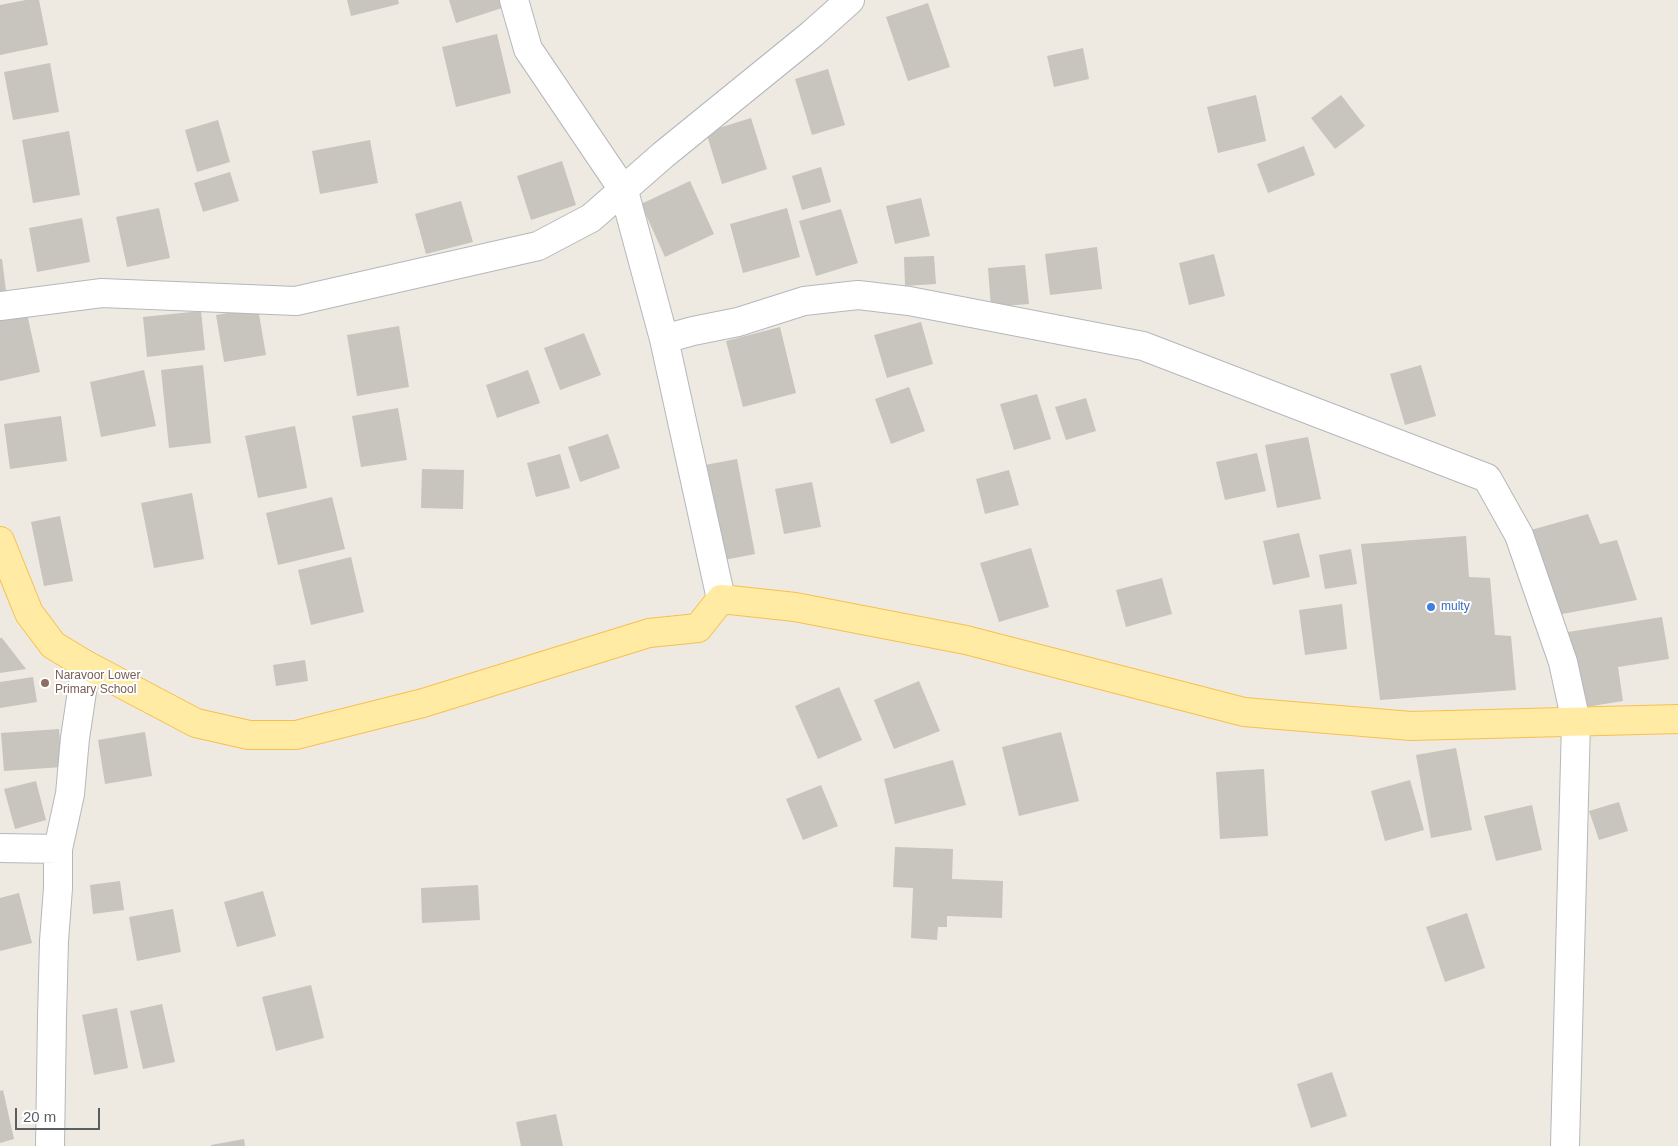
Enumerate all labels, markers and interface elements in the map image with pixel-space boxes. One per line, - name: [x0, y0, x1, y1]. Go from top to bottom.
- place label: multy: [1441, 600, 1470, 614]
- marker: multy: [1425, 601, 1437, 613]
- place label: Naravoor Lower Primary School: [55, 669, 140, 697]
- marker: Naravoor Lower Primary School: [39, 677, 51, 689]
- scale bar: [18, 1098, 102, 1130]
- text: 20 m: [23, 1108, 56, 1125]

